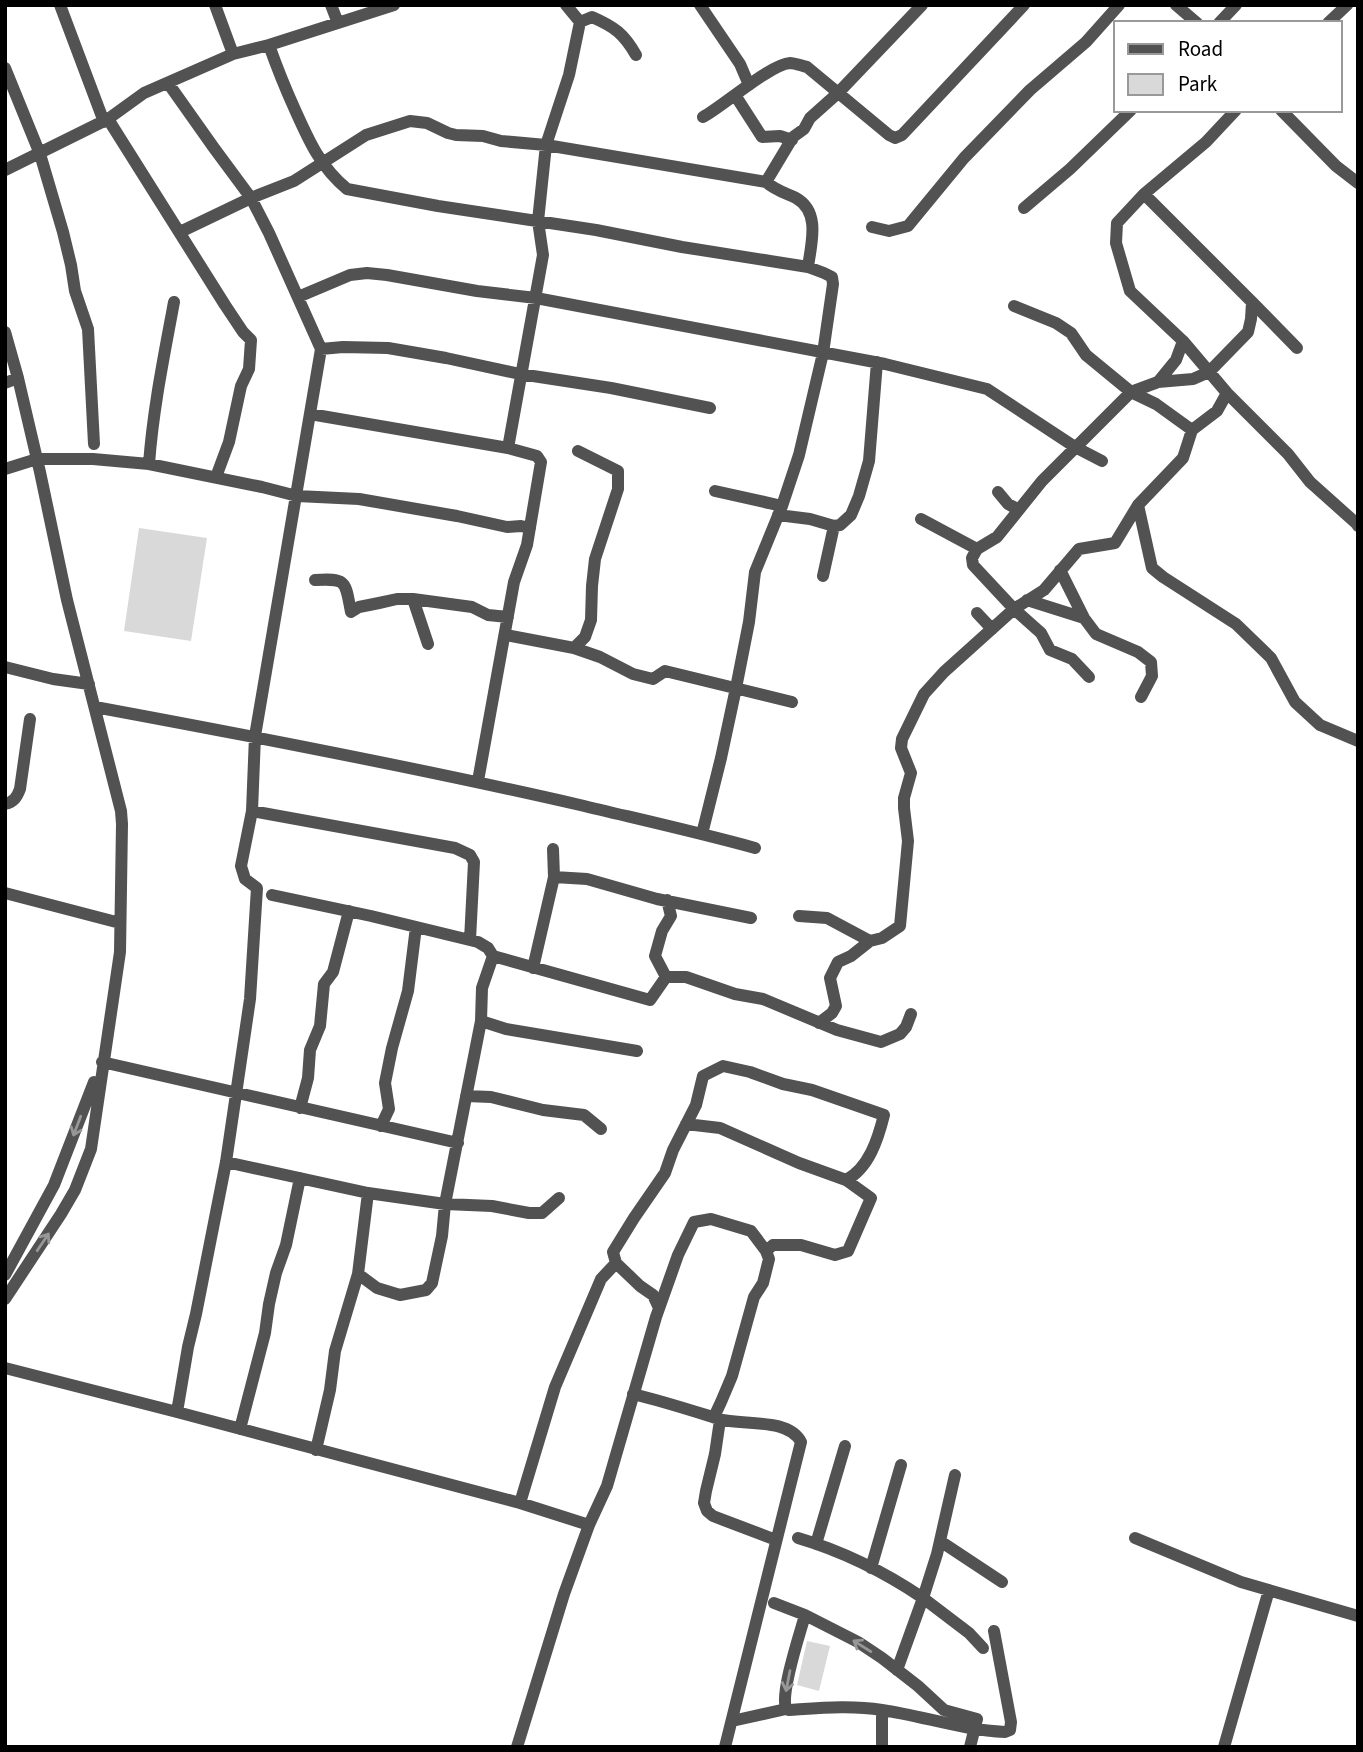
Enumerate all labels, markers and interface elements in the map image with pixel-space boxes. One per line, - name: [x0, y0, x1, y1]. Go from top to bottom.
- legend: [1114, 21, 1342, 112]
- text: Road: [1178, 34, 1223, 64]
- text: Park: [1178, 69, 1218, 99]
- one-way arrow: [70, 1114, 83, 1136]
- one-way arrow: [36, 1233, 50, 1252]
- one-way arrow: [853, 1638, 873, 1652]
- one-way arrow: [781, 1669, 795, 1692]

